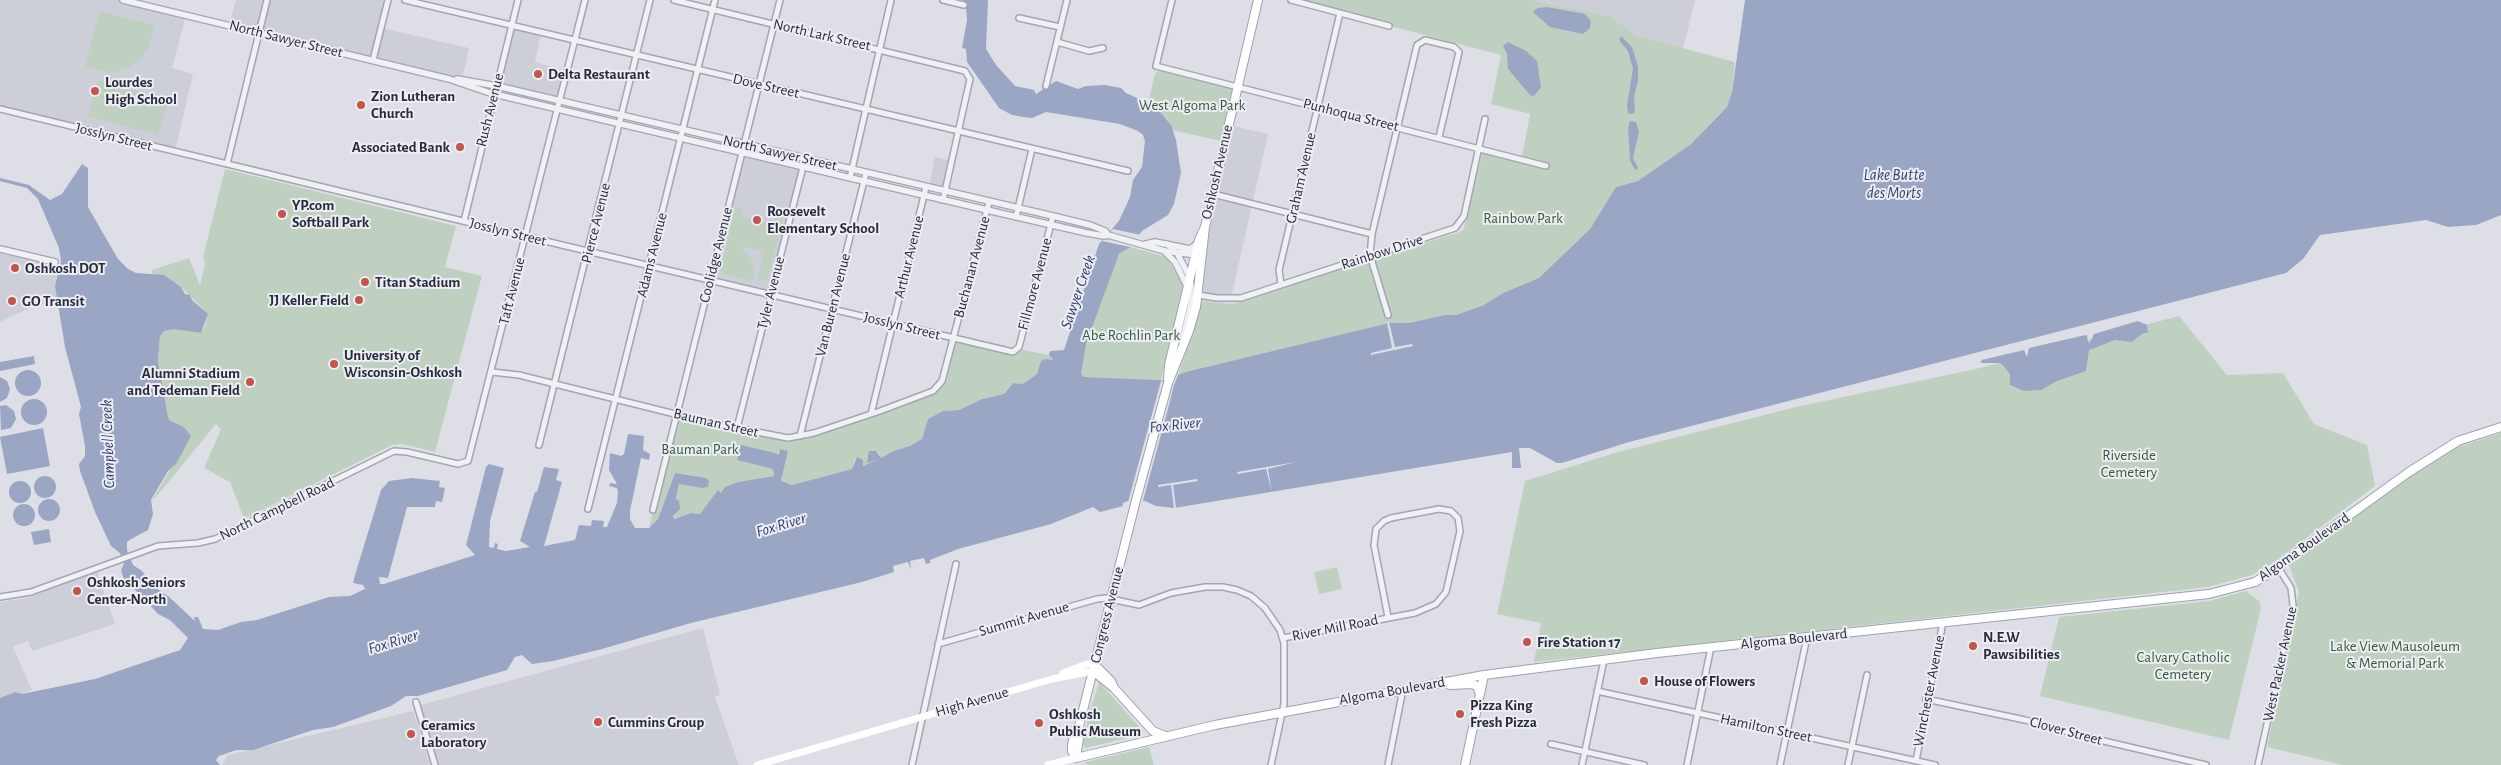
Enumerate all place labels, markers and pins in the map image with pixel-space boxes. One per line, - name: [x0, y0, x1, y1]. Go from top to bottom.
- place label: Delta Restaurant: [548, 65, 650, 83]
- marker: Delta Restaurant: [532, 68, 544, 80]
- place label: Lourdes High School: [105, 73, 177, 108]
- marker: Lourdes High School: [89, 85, 101, 97]
- place label: Zion Lutheran Church: [371, 87, 455, 122]
- marker: Zion Lutheran Church: [355, 99, 367, 111]
- place label: Associated Bank: [352, 138, 450, 156]
- marker: Associated Bank: [454, 141, 466, 153]
- place label: YP.com Softball Park: [292, 196, 369, 231]
- place label: Roosevelt Elementary School: [767, 202, 879, 237]
- marker: YP.com Softball Park: [276, 208, 288, 220]
- marker: Roosevelt Elementary School: [751, 214, 763, 226]
- place label: Oshkosh DOT: [25, 259, 106, 277]
- marker: Oshkosh DOT: [9, 262, 21, 274]
- place label: Titan Stadium: [375, 273, 460, 291]
- marker: Titan Stadium: [359, 276, 371, 288]
- place label: JJ Keller Field: [269, 291, 349, 309]
- place label: GO Transit: [22, 292, 84, 310]
- marker: JJ Keller Field: [353, 294, 365, 306]
- marker: GO Transit: [6, 295, 18, 307]
- place label: University of Wisconsin-Oshkosh: [344, 346, 462, 381]
- marker: University of Wisconsin-Oshkosh: [328, 358, 340, 370]
- place label: Alumni Stadium and Tedeman Field: [127, 364, 240, 399]
- marker: Alumni Stadium and Tedeman Field: [244, 376, 256, 388]
- place label: Oshkosh Seniors Center-North: [87, 573, 185, 608]
- marker: Oshkosh Seniors Center-North: [71, 585, 83, 597]
- place label: N.E.W Pawsibilities: [1983, 628, 2060, 663]
- place label: Fire Station 17: [1537, 633, 1620, 651]
- marker: Fire Station 17: [1521, 636, 1533, 648]
- marker: N.E.W Pawsibilities: [1967, 640, 1979, 652]
- place label: House of Flowers: [1654, 672, 1755, 690]
- marker: House of Flowers: [1638, 675, 1650, 687]
- place label: Pizza King Fresh Pizza: [1470, 696, 1537, 731]
- place label: Oshkosh Public Museum: [1049, 705, 1141, 740]
- marker: Pizza King Fresh Pizza: [1454, 708, 1466, 720]
- place label: Cummins Group: [608, 713, 704, 731]
- place label: Ceramics Laboratory: [421, 716, 486, 751]
- marker: Cummins Group: [592, 716, 604, 728]
- marker: Oshkosh Public Museum: [1033, 717, 1045, 729]
- marker: Ceramics Laboratory: [405, 728, 417, 740]

